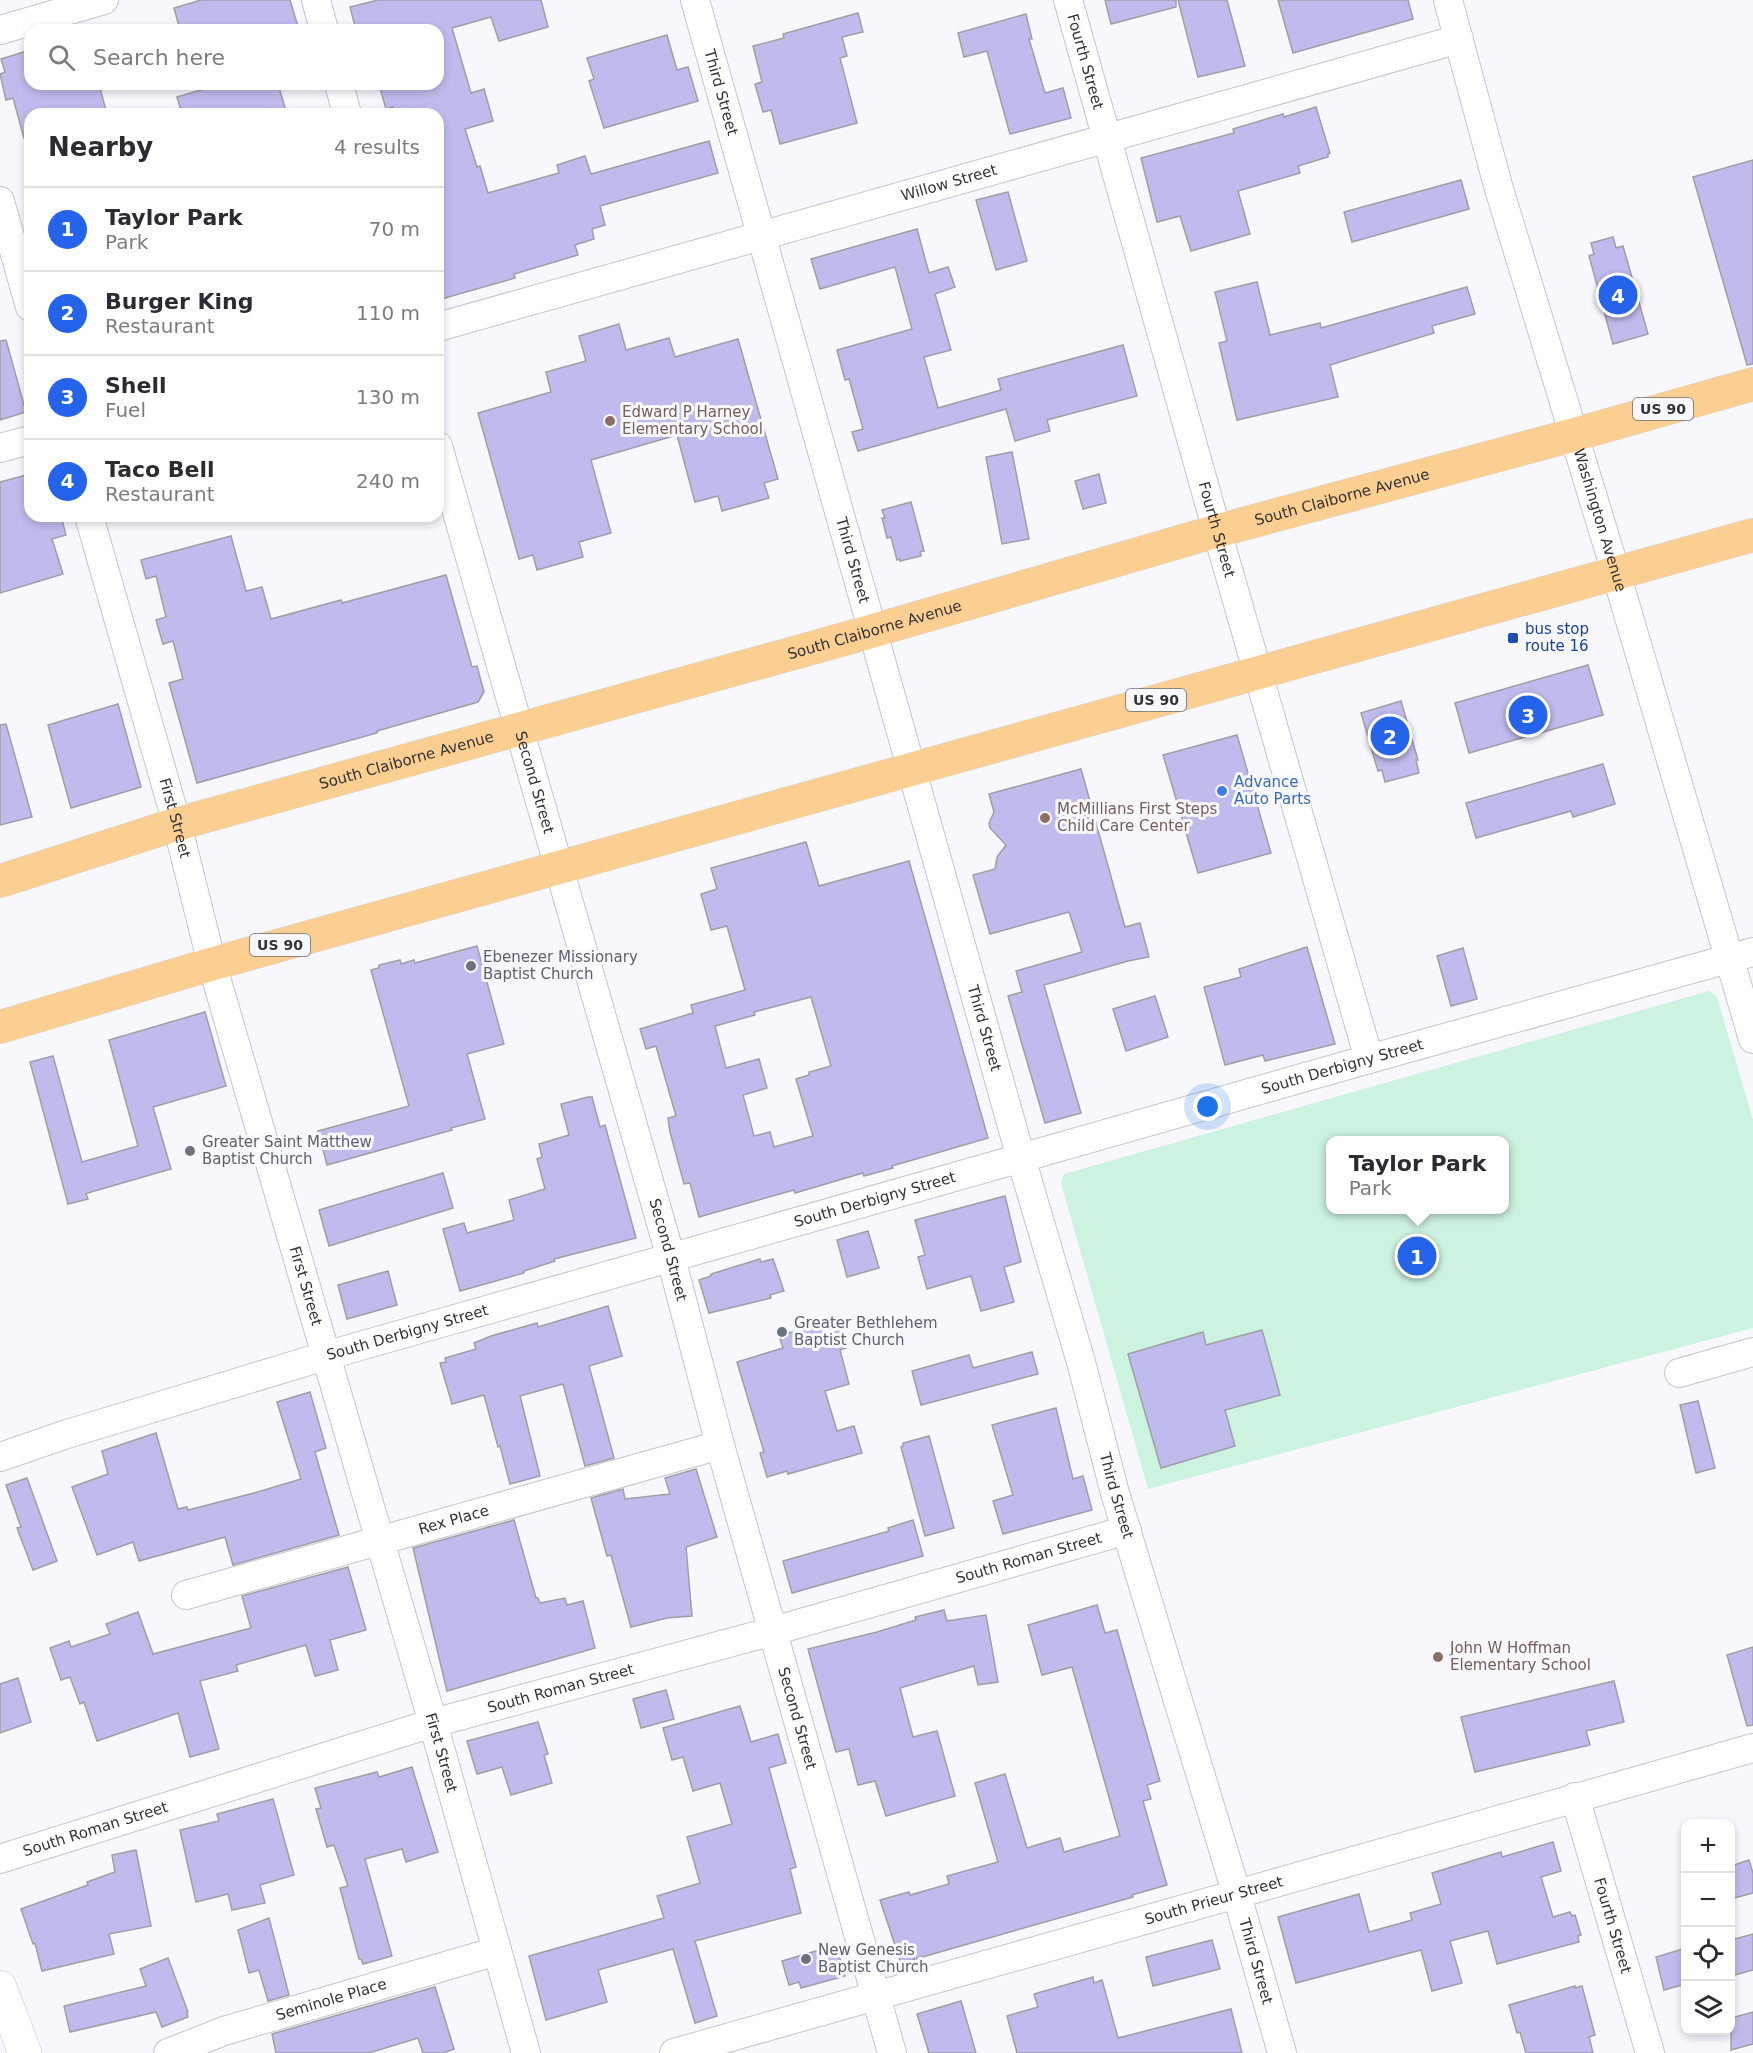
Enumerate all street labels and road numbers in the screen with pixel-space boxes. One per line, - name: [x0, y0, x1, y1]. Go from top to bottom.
- street label: Fourth Street: [1063, 12, 1107, 112]
- street label: Third Street: [700, 46, 742, 138]
- street label: Willow Street: [899, 161, 999, 205]
- road number: US 90: [1633, 398, 1693, 420]
- street label: Washington Avenue: [1570, 446, 1630, 594]
- street label: South Claiborne Avenue: [1253, 465, 1432, 529]
- street label: Fourth Street: [1195, 480, 1239, 580]
- street label: Third Street: [832, 514, 873, 605]
- street label: South Claiborne Avenue: [785, 597, 964, 663]
- road number: US 90: [1126, 689, 1186, 711]
- street label: South Claiborne Avenue: [317, 728, 496, 793]
- street label: Second Street: [511, 729, 558, 836]
- street label: First Street: [155, 776, 194, 860]
- road number: US 90: [250, 934, 310, 956]
- street label: Third Street: [963, 982, 1005, 1073]
- street label: South Derbigny Street: [1259, 1035, 1425, 1098]
- street label: South Derbigny Street: [792, 1168, 958, 1231]
- street label: Second Street: [645, 1196, 691, 1303]
- street label: First Street: [286, 1244, 326, 1328]
- street label: South Derbigny Street: [324, 1301, 490, 1364]
- street label: Third Street: [1096, 1450, 1137, 1541]
- street label: Rex Place: [416, 1501, 491, 1538]
- street label: South Roman Street: [954, 1529, 1104, 1587]
- street label: South Roman Street: [485, 1660, 636, 1717]
- street label: Second Street: [774, 1665, 820, 1772]
- street label: First Street: [422, 1711, 461, 1795]
- street label: South Roman Street: [21, 1798, 170, 1860]
- street label: South Prieur Street: [1143, 1872, 1285, 1928]
- street label: Fourth Street: [1590, 1876, 1635, 1976]
- street label: Third Street: [1235, 1915, 1277, 2006]
- street label: Seminole Place: [274, 1975, 389, 2024]

